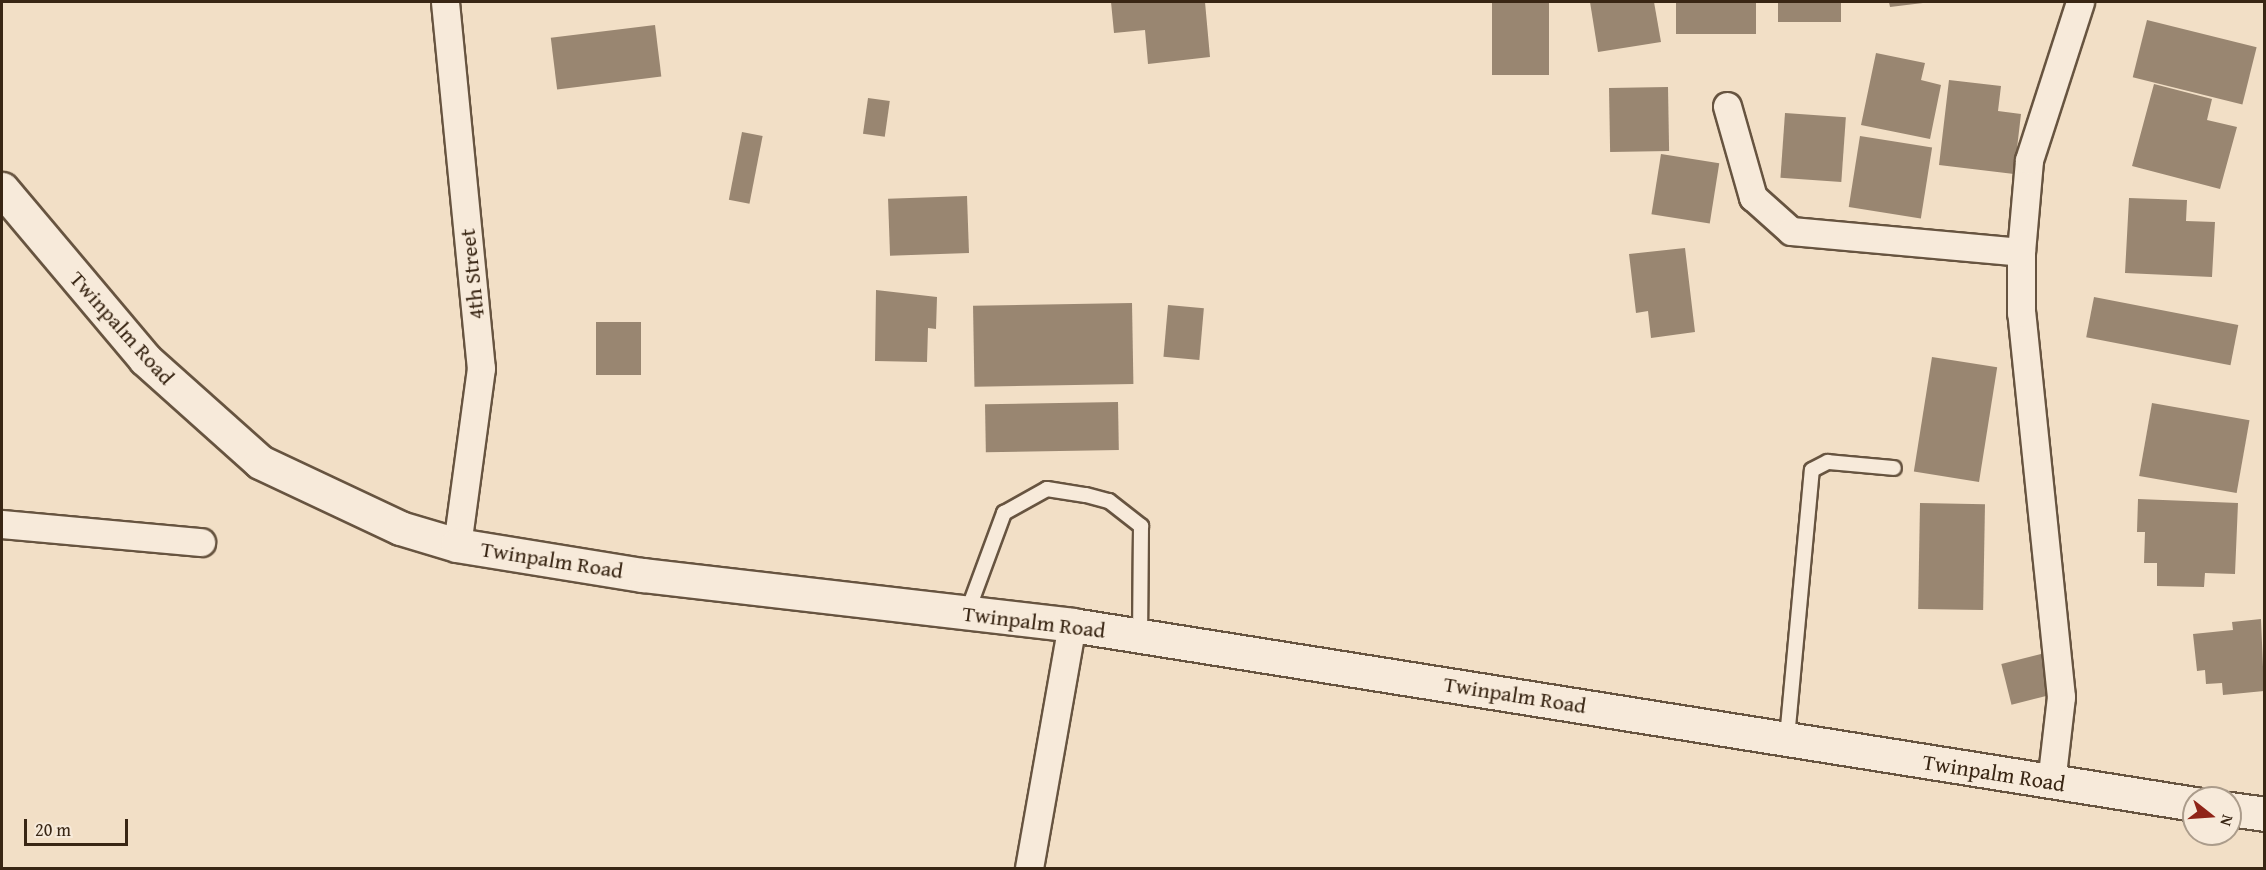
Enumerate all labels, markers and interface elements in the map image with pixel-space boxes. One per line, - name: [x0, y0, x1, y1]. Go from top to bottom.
- street label: 4th Street: [454, 227, 490, 321]
- street label: Twinpalm Road: [64, 266, 180, 390]
- street label: Twinpalm Road: [479, 536, 625, 584]
- street label: Twinpalm Road: [961, 600, 1107, 644]
- street label: Twinpalm Road: [1442, 671, 1588, 719]
- street label: Twinpalm Road: [1921, 749, 2067, 797]
- north arrow: [2182, 786, 2242, 846]
- scale bar: [27, 807, 130, 845]
- text: N: [2214, 812, 2240, 829]
- text: 20 m: [35, 816, 71, 843]

